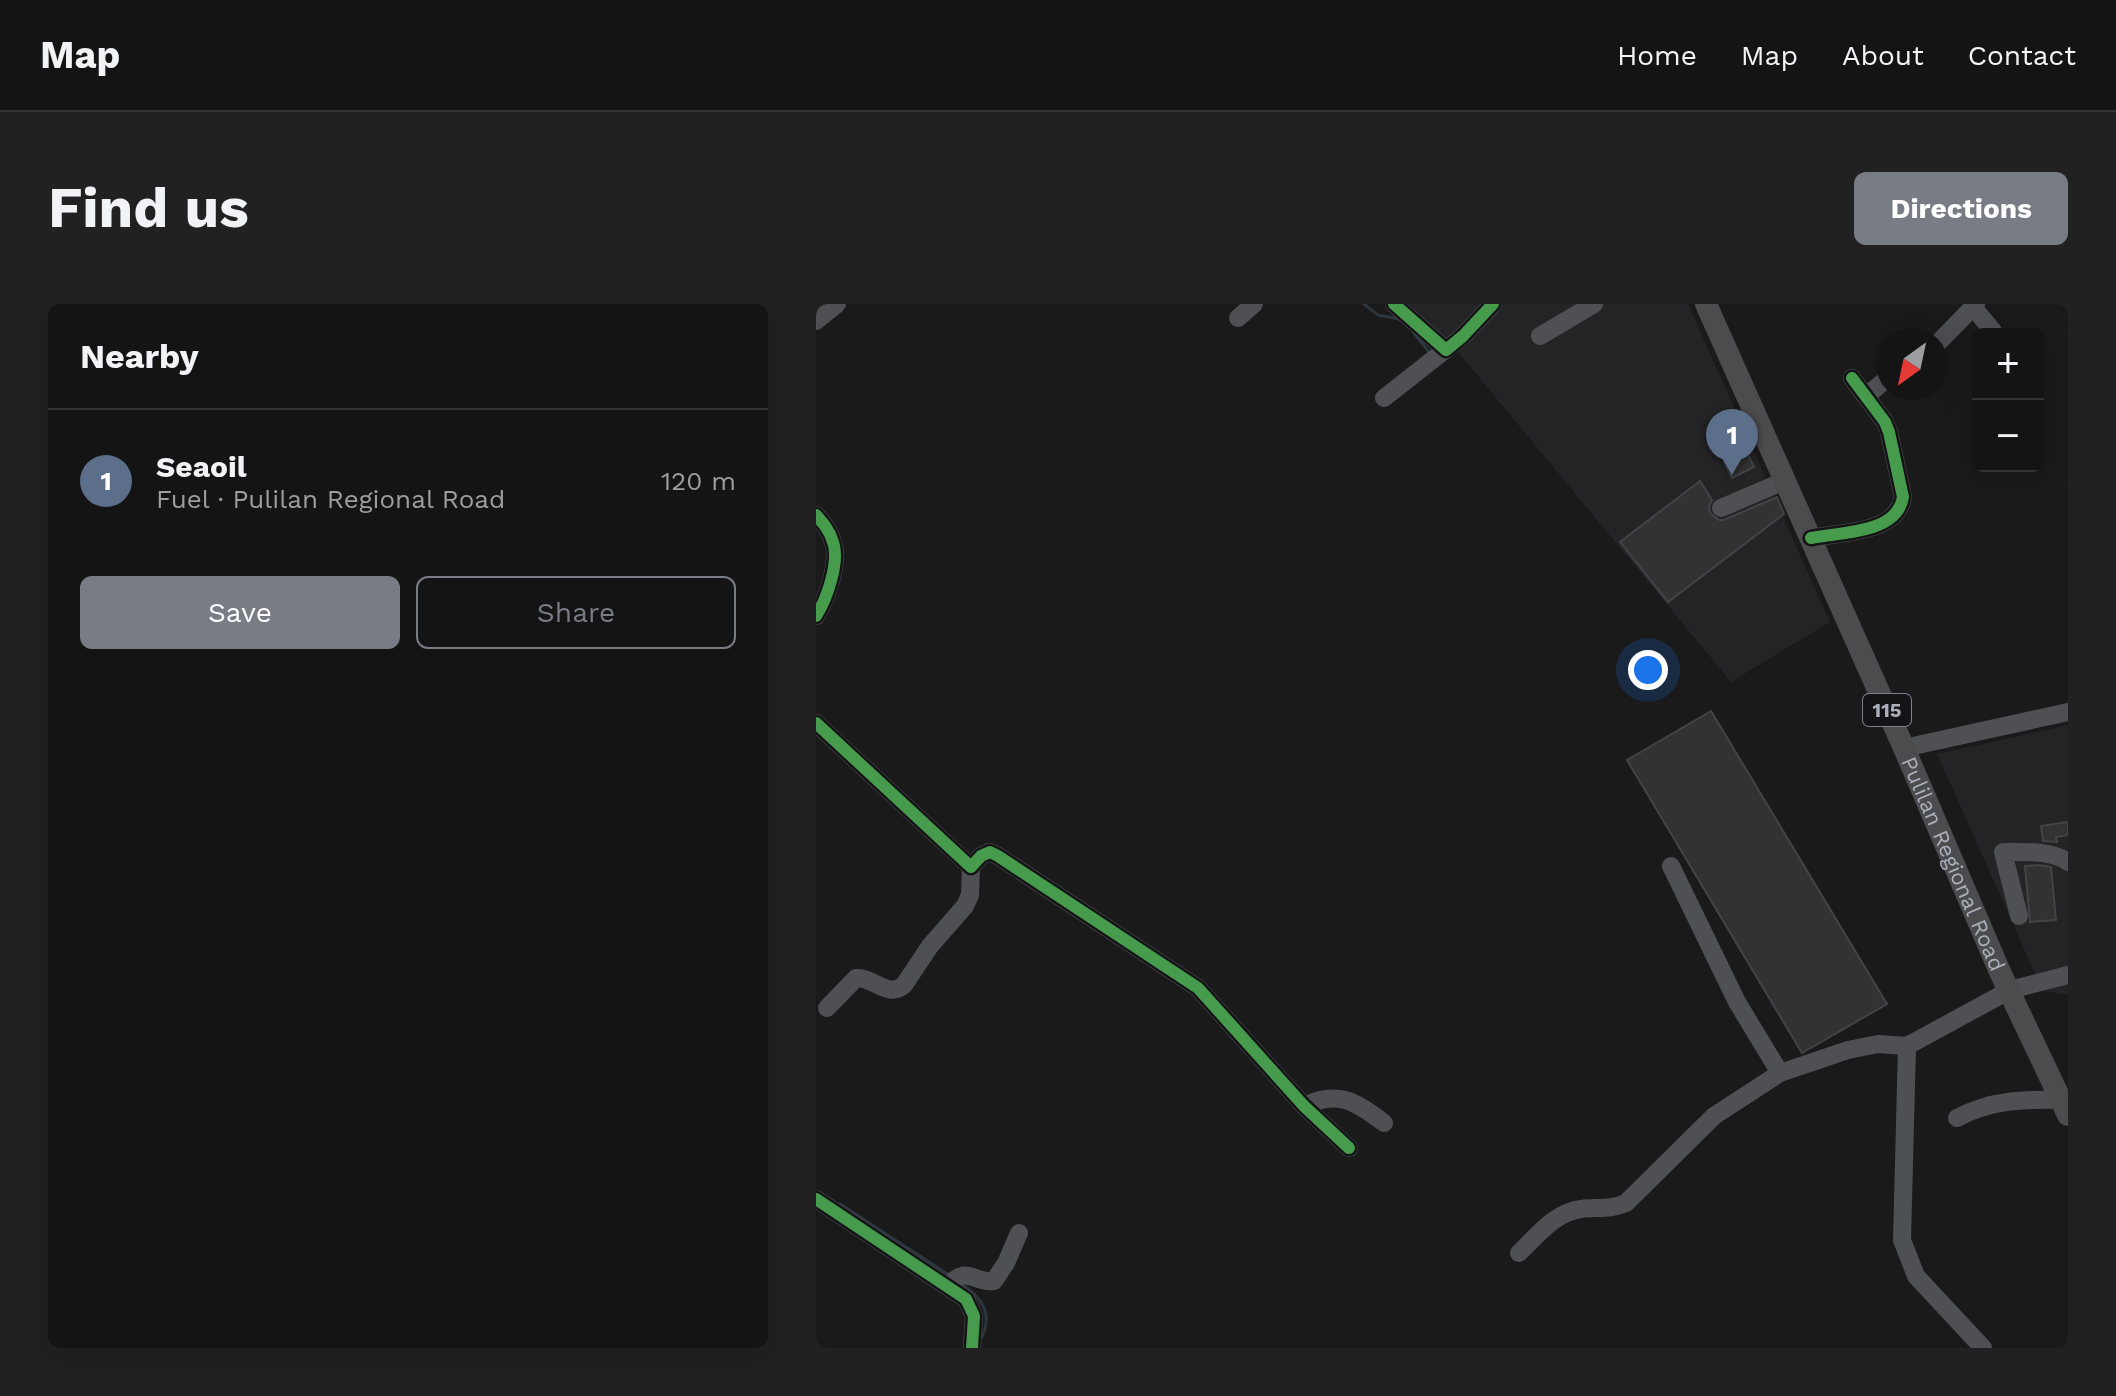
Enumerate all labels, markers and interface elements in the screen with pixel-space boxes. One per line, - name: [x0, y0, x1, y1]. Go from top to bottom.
- text: Map: [40, 33, 120, 77]
- text: Home: [1617, 39, 1697, 72]
- text: Map: [1741, 39, 1798, 72]
- text: About: [1842, 39, 1924, 72]
- text: Contact: [1968, 39, 2076, 72]
- button: Directions: [1854, 172, 2068, 245]
- text: Find us: [48, 175, 249, 241]
- north arrow: [1876, 328, 1948, 400]
- map controls: [1972, 328, 2044, 472]
- button: +: [1972, 328, 2044, 400]
- text: Nearby: [80, 336, 199, 376]
- button: −: [1972, 400, 2044, 472]
- pin: 1: [1706, 409, 1758, 475]
- text: Seaoil: [156, 449, 247, 484]
- text: 1: [100, 466, 112, 496]
- text: 120 m: [661, 466, 736, 496]
- text: Fuel · Pulilan Regional Road: [156, 484, 505, 514]
- button: Save: [80, 576, 400, 649]
- button: Share: [416, 576, 736, 649]
- your location: [1628, 650, 1668, 690]
- road number: 115: [1863, 694, 1911, 726]
- street label: Pulilan Regional Road: [1896, 753, 2010, 975]

